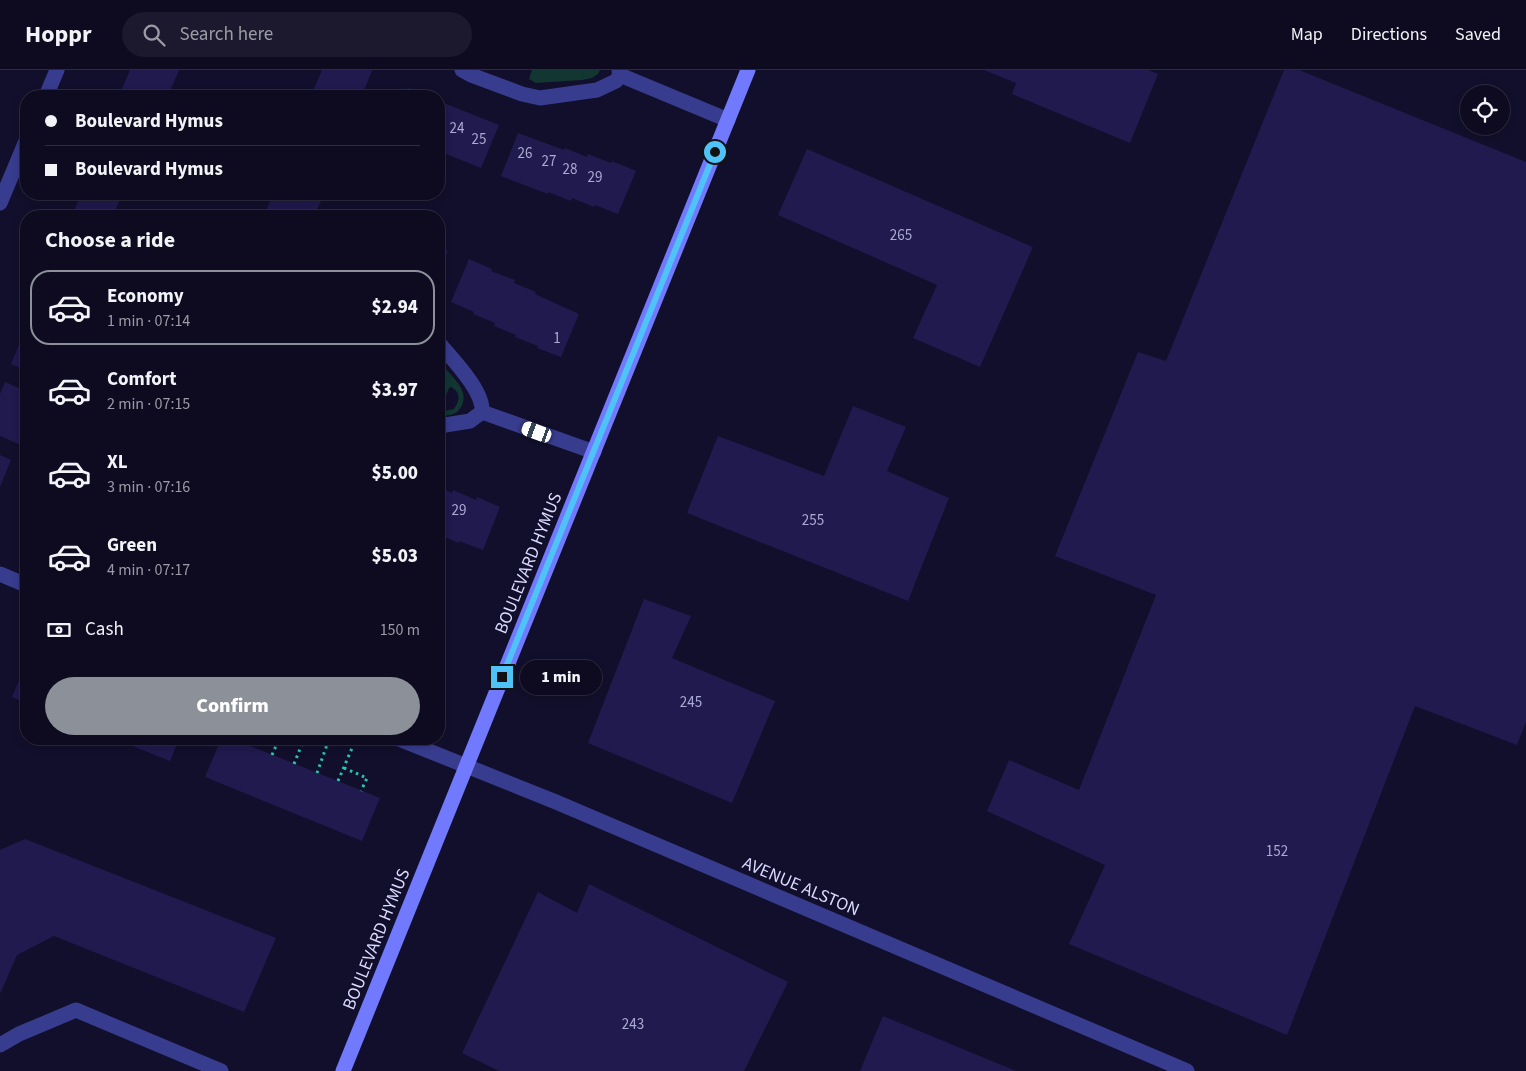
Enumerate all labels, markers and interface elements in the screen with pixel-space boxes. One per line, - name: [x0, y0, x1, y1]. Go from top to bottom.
- search box: [122, 12, 472, 57]
- text: Hoppr: [25, 17, 92, 52]
- icon: search: [140, 21, 168, 49]
- text: Search here: [180, 21, 273, 48]
- text: Map: [1291, 22, 1323, 47]
- text: Directions: [1351, 22, 1427, 47]
- text: Saved: [1455, 22, 1501, 47]
- map controls: [1460, 85, 1510, 135]
- button: locate: [1460, 85, 1510, 135]
- text: Boulevard Hymus: [75, 108, 223, 135]
- house number: 24: [450, 118, 465, 139]
- house number: 25: [472, 129, 486, 150]
- route start: [704, 141, 726, 163]
- house number: 26: [518, 143, 532, 164]
- house number: 27: [542, 151, 556, 172]
- text: Boulevard Hymus: [75, 156, 223, 183]
- house number: 28: [563, 159, 577, 180]
- house number: 29: [588, 167, 602, 188]
- text: Choose a ride: [45, 224, 175, 256]
- house number: 265: [890, 225, 912, 246]
- text: Economy: [107, 283, 184, 310]
- icon: car: [47, 285, 92, 330]
- text: $2.94: [372, 294, 418, 321]
- text: 1 min · 07:14: [107, 310, 190, 332]
- house number: 1: [553, 328, 561, 349]
- text: Comfort: [107, 366, 177, 393]
- icon: car: [47, 368, 92, 413]
- text: $3.97: [372, 377, 418, 404]
- text: 2 min · 07:15: [107, 393, 190, 415]
- car: [520, 420, 553, 444]
- text: XL: [107, 449, 128, 476]
- icon: car: [47, 451, 92, 496]
- text: $5.00: [372, 460, 418, 487]
- text: 3 min · 07:16: [107, 476, 190, 498]
- street label: BOULEVARD HYMUS: [489, 489, 568, 638]
- house number: 29: [452, 500, 466, 521]
- house number: 255: [802, 510, 824, 531]
- text: Green: [107, 532, 157, 559]
- icon: car: [47, 534, 92, 579]
- text: $5.03: [372, 543, 418, 570]
- text: 4 min · 07:17: [107, 559, 190, 581]
- icon: cash: [45, 616, 73, 644]
- text: Cash: [85, 616, 124, 643]
- text: 150 m: [380, 619, 420, 641]
- callout: 1 min: [520, 660, 602, 694]
- route end: [491, 666, 513, 688]
- text: 1 min: [541, 666, 581, 688]
- button: Confirm: [45, 677, 420, 735]
- house number: 245: [680, 692, 702, 713]
- house number: 152: [1266, 841, 1288, 862]
- street label: AVENUE ALSTON: [738, 851, 863, 922]
- street label: BOULEVARD HYMUS: [337, 865, 416, 1014]
- house number: 243: [622, 1014, 644, 1035]

